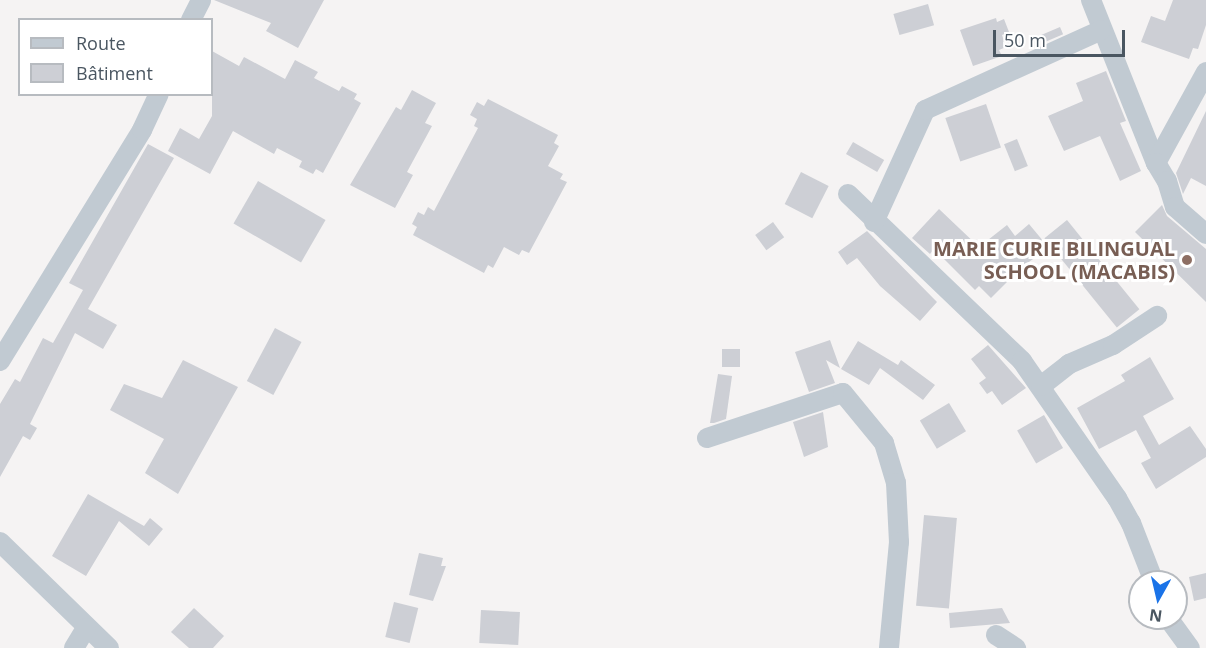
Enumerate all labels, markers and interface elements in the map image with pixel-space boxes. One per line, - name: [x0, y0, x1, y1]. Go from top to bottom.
- legend: [18, 18, 213, 96]
- scale bar: [996, 18, 1128, 56]
- text: 50 m: [1004, 28, 1046, 52]
- text: Route: [76, 31, 126, 55]
- text: Bâtiment: [76, 61, 153, 85]
- place label: MARIE CURIE BILINGUAL SCHOOL (MACABIS): [933, 237, 1175, 284]
- marker: MARIE CURIE BILINGUAL SCHOOL (MACABIS): [1180, 253, 1194, 267]
- north arrow: [1128, 570, 1188, 630]
- text: N: [1148, 604, 1164, 628]

